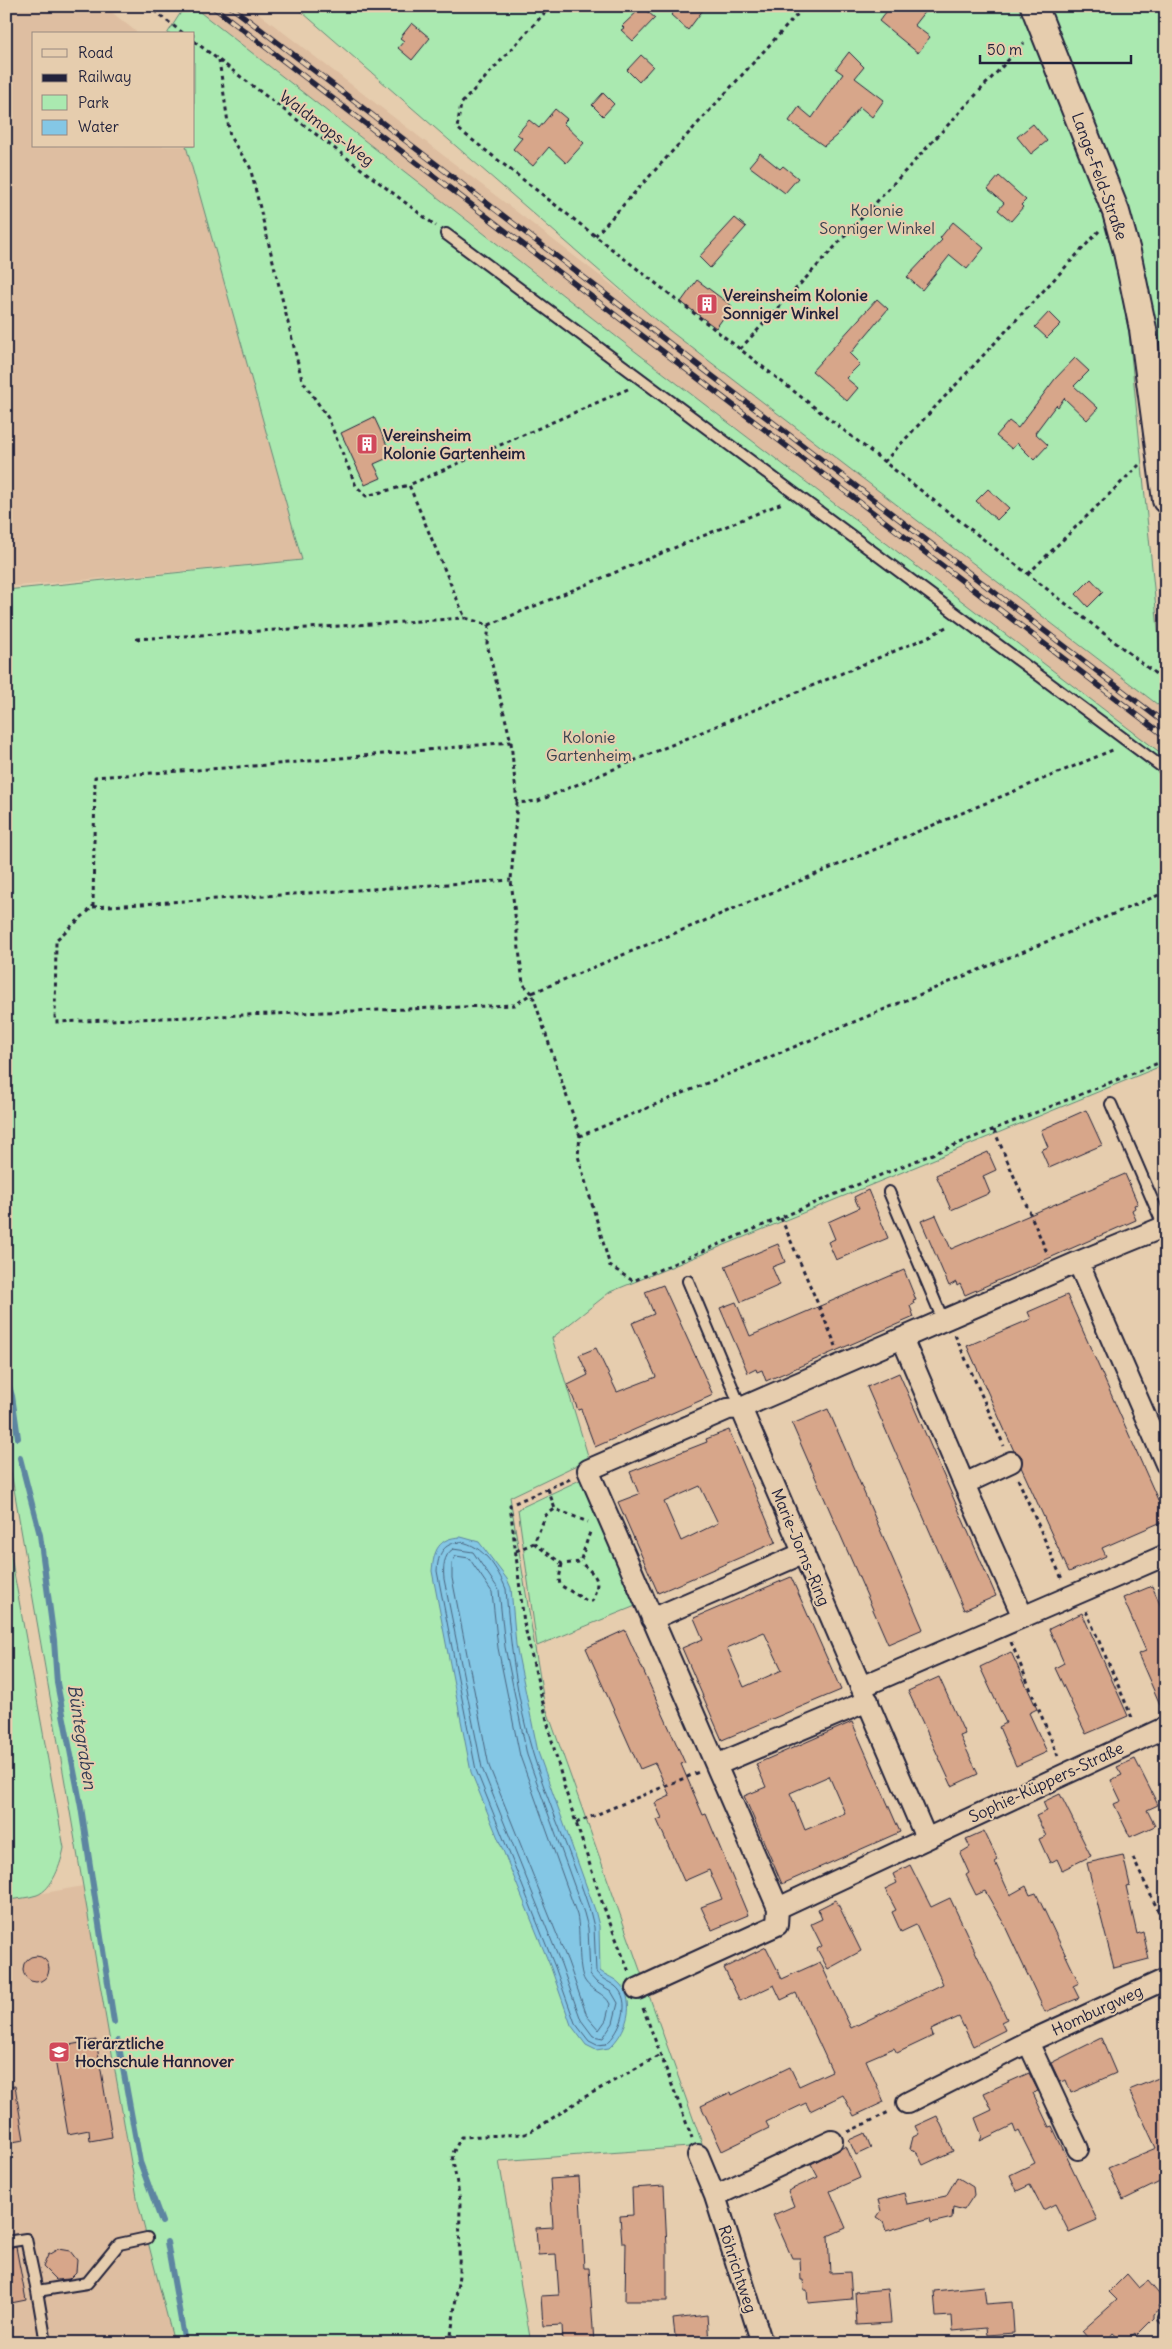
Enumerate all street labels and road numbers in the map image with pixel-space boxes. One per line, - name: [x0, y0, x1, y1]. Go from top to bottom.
- street label: Waldmops-Weg: [276, 86, 378, 170]
- street label: Lange-Feld-Straße: [1068, 110, 1132, 242]
- street label: Marie-Jorns-Ring: [767, 1485, 835, 1609]
- street label: Sophie-Küppers-Straße: [966, 1737, 1126, 1827]
- street label: Homburgweg: [1048, 1980, 1146, 2040]
- street label: Röhrichtweg: [714, 2223, 762, 2315]

